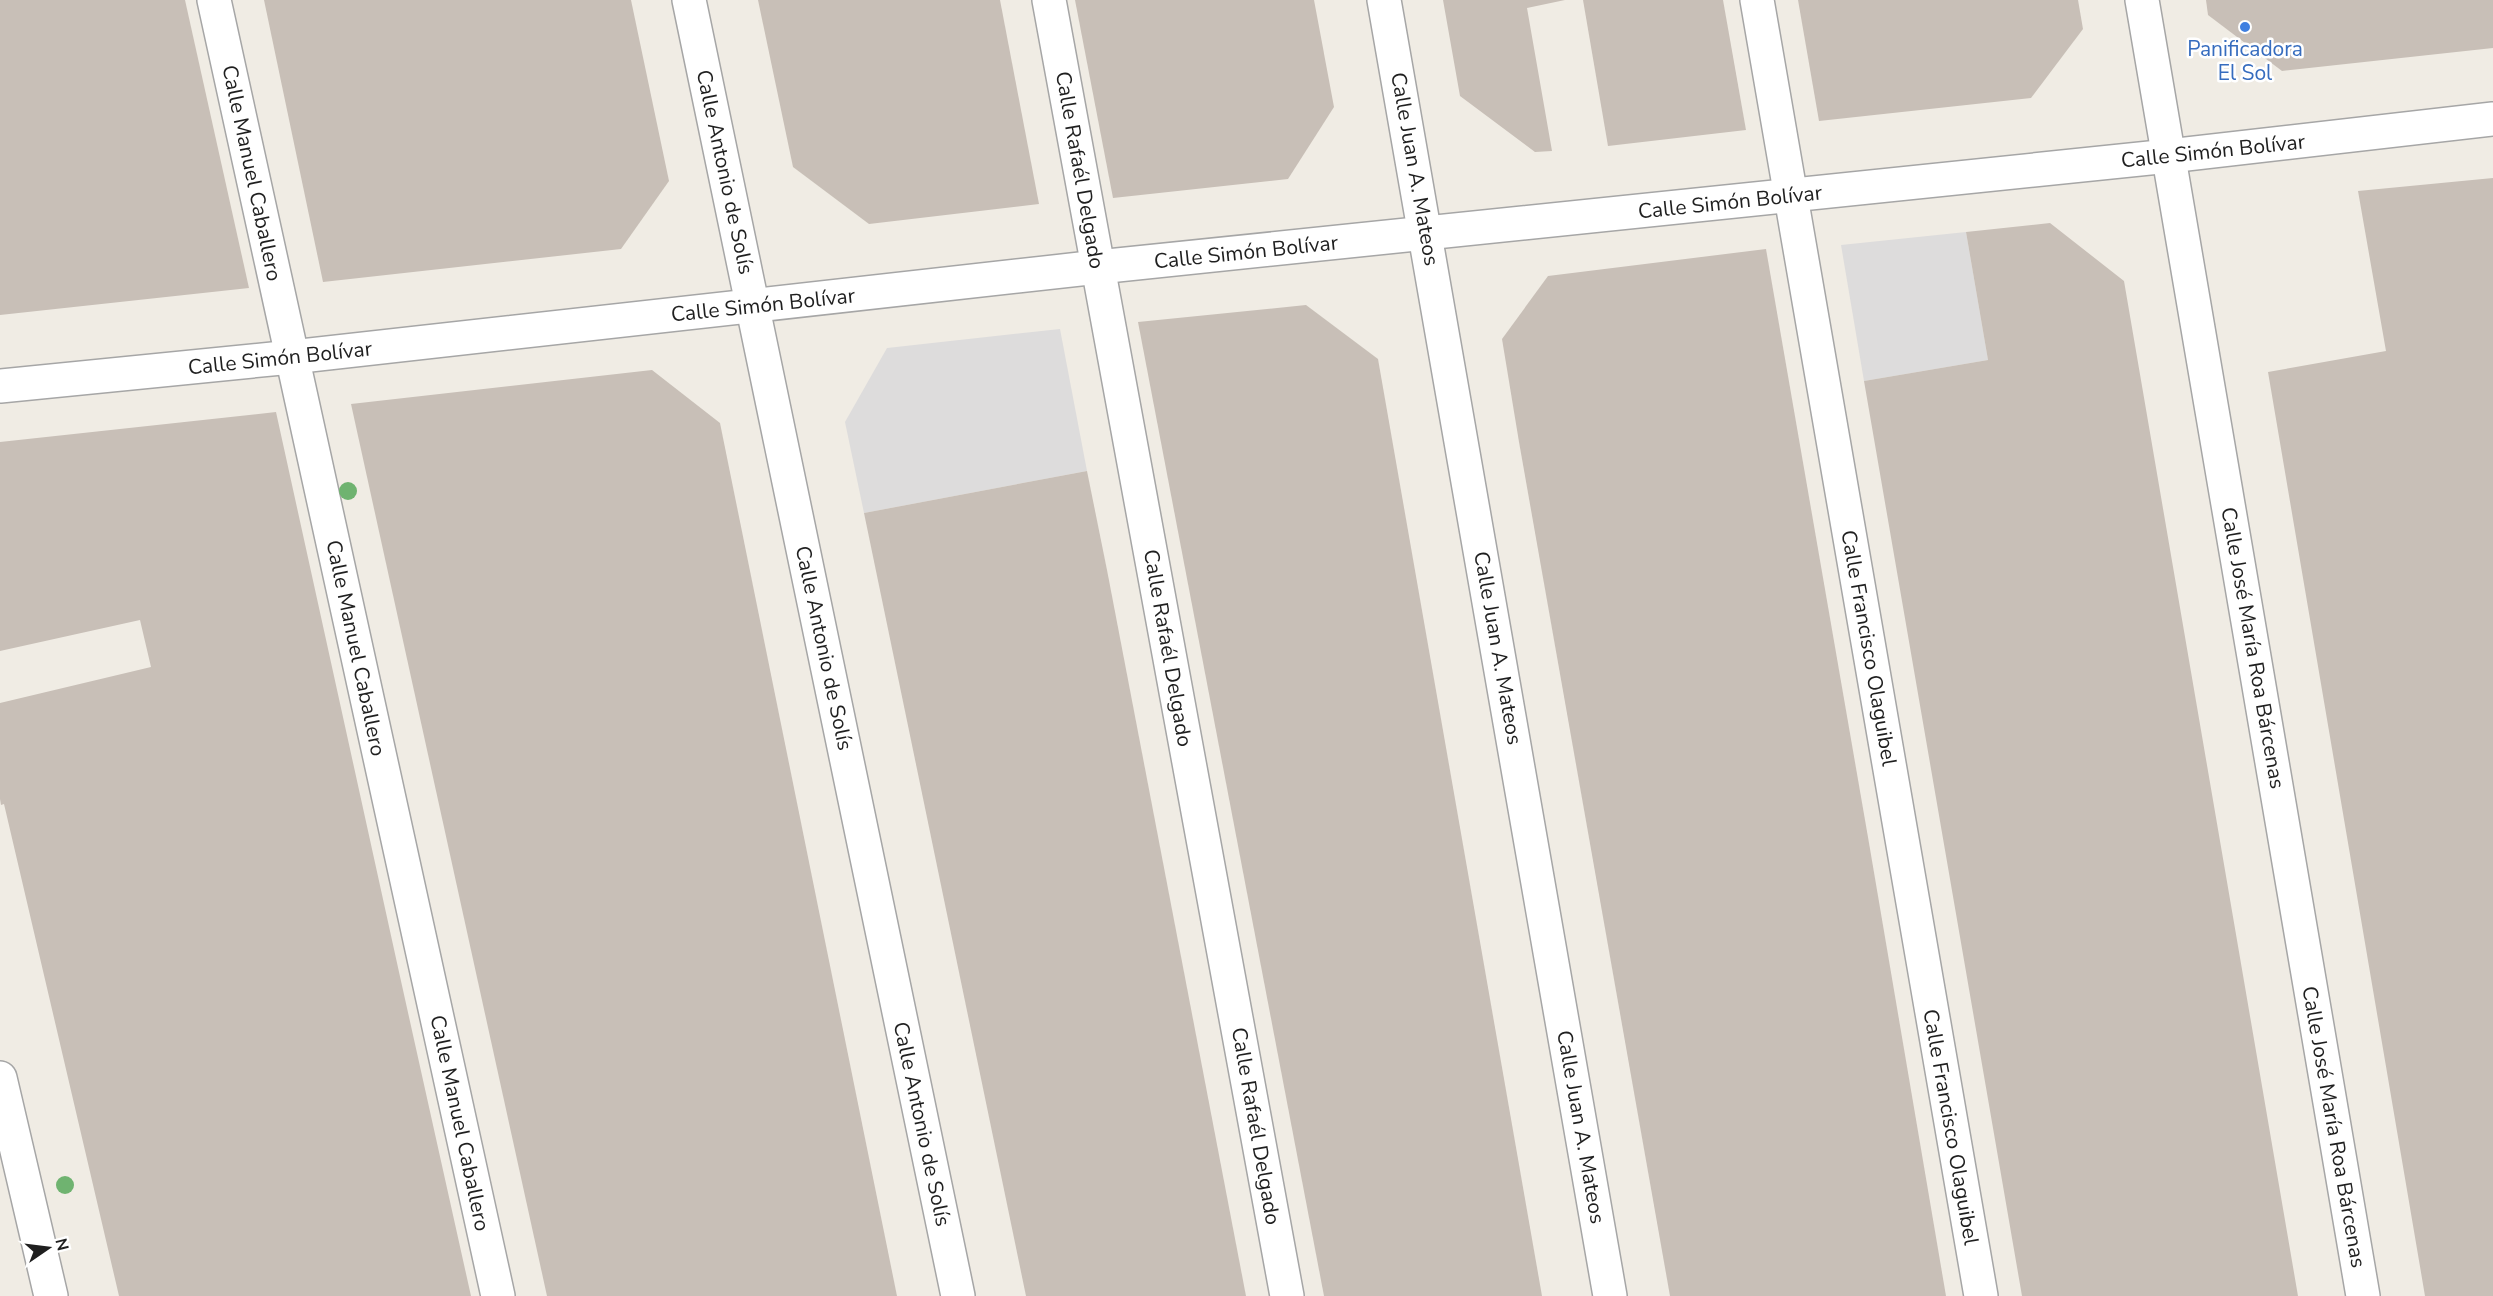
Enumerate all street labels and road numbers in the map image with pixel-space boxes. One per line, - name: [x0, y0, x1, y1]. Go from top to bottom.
- street label: Calle Manuel Caballero: [215, 62, 289, 284]
- street label: Calle Antonio de Solís: [690, 67, 760, 277]
- street label: Calle Rafaél Delgado: [1049, 69, 1111, 271]
- street label: Calle Juan A. Mateos: [1384, 70, 1446, 268]
- street label: Calle Simón Bolívar: [2120, 127, 2307, 175]
- street label: Calle Simón Bolívar: [1637, 178, 1824, 226]
- street label: Calle Simón Bolívar: [1153, 228, 1340, 276]
- street label: Calle Simón Bolívar: [670, 281, 857, 329]
- street label: Calle Simón Bolívar: [187, 334, 374, 382]
- street label: Calle José María Roa Bárcenas: [2214, 505, 2292, 791]
- street label: Calle Francisco Olaguibel: [1834, 528, 1904, 769]
- street label: Calle Manuel Caballero: [319, 537, 393, 759]
- street label: Calle Antonio de Solís: [789, 543, 859, 753]
- street label: Calle Rafaél Delgado: [1137, 547, 1199, 749]
- street label: Calle Juan A. Mateos: [1467, 549, 1529, 747]
- street label: Calle José María Roa Bárcenas: [2295, 984, 2373, 1270]
- street label: Calle Francisco Olaguibel: [1916, 1007, 1986, 1248]
- street label: Calle Manuel Caballero: [423, 1012, 497, 1234]
- street label: Calle Antonio de Solís: [887, 1019, 957, 1229]
- street label: Calle Rafaél Delgado: [1225, 1025, 1287, 1227]
- street label: Calle Juan A. Mateos: [1550, 1028, 1612, 1226]

